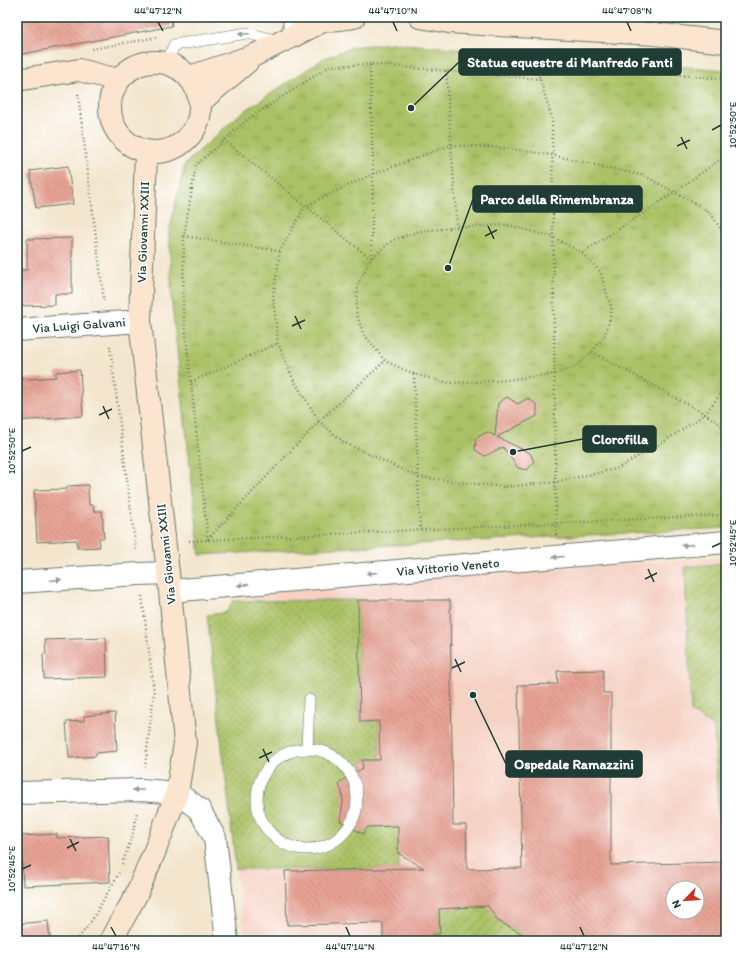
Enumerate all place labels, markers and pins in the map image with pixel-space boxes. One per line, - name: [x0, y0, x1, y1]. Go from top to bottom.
- callout: Statua equestre di Manfredo Fanti: [459, 49, 681, 75]
- callout: Parco della Rimembranza: [473, 186, 642, 212]
- callout: Clorofilla: [583, 426, 656, 452]
- callout: Ospedale Ramazzini: [506, 751, 642, 777]

